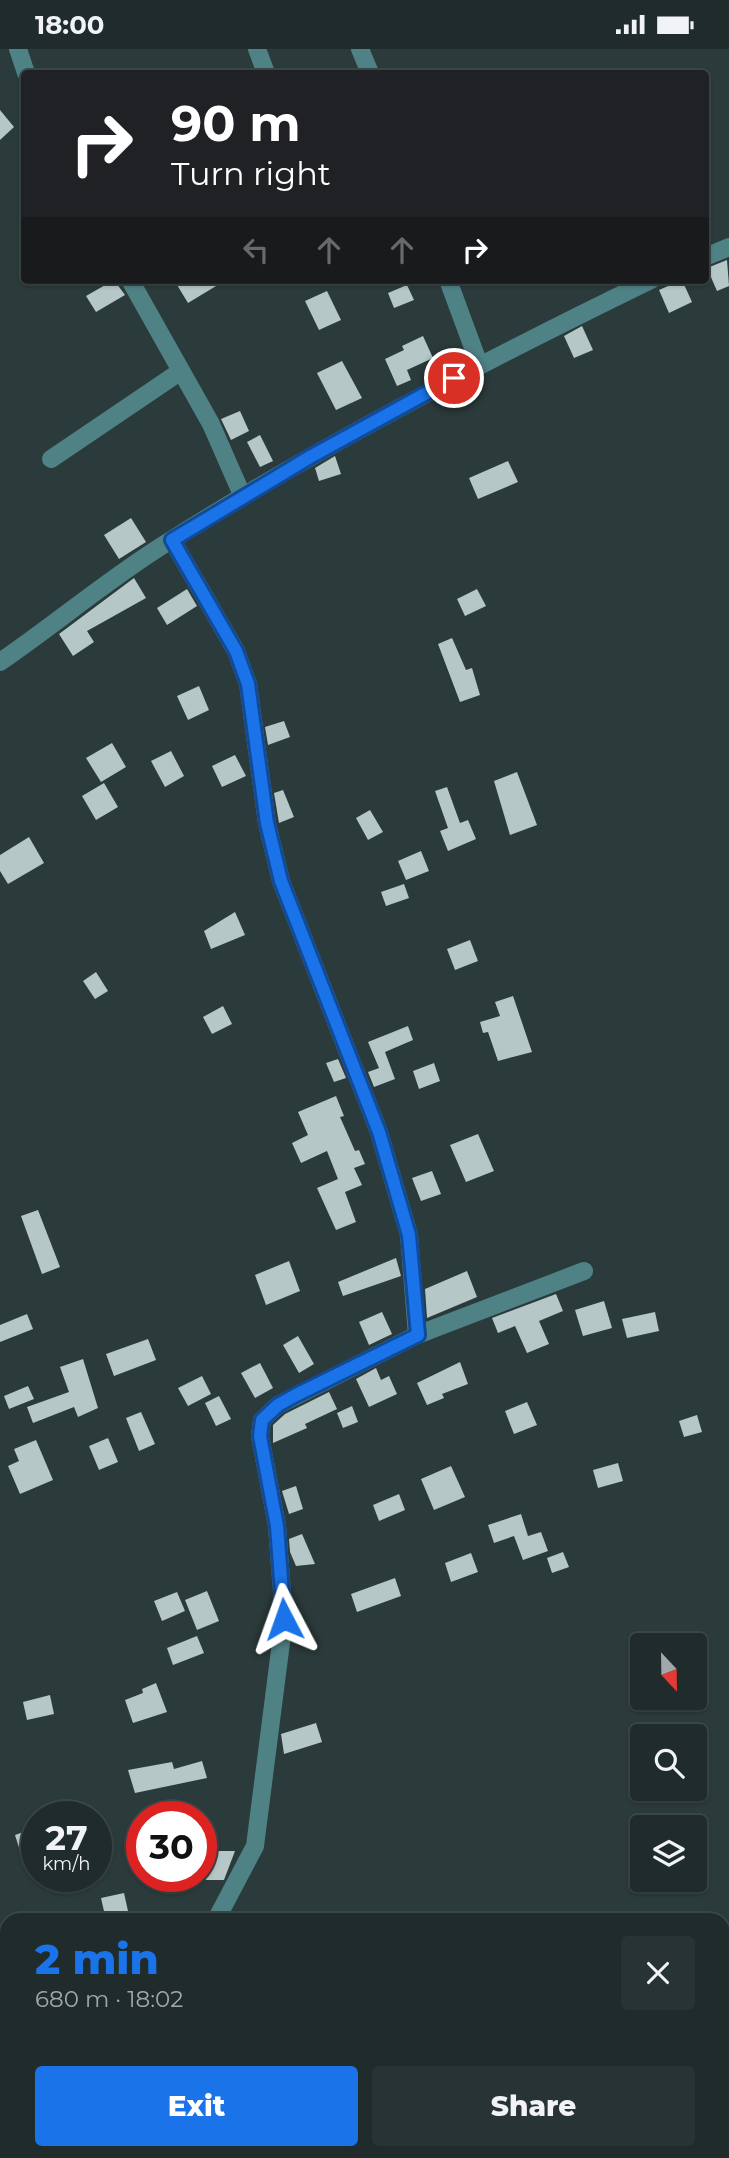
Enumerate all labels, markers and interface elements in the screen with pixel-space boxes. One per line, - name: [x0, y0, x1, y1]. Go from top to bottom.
- text: 18:00: [35, 9, 104, 41]
- text: 90 m: [171, 94, 301, 153]
- icon: right: [56, 98, 147, 189]
- text: Turn right: [171, 154, 331, 193]
- icon: left: [237, 231, 275, 269]
- icon: ahead: [310, 231, 348, 269]
- icon: ahead: [383, 231, 421, 269]
- icon: right: [456, 231, 494, 269]
- pin: [424, 348, 484, 408]
- icon: arrive: [435, 359, 473, 397]
- position arrow: [247, 1582, 321, 1656]
- north arrow: [630, 1633, 707, 1710]
- map controls: [630, 1633, 707, 1892]
- button: search: [630, 1724, 707, 1801]
- speed limit sign: 30: [126, 1801, 217, 1892]
- button: layers: [630, 1815, 707, 1892]
- text: 27: [45, 1816, 88, 1859]
- text: km/h: [42, 1853, 91, 1875]
- text: 2 min: [35, 1933, 159, 1985]
- button: close: [621, 1936, 695, 2010]
- text: 680 m · 18:02: [35, 1985, 183, 2013]
- button: Exit: [35, 2066, 358, 2146]
- button: Share: [372, 2066, 695, 2146]

